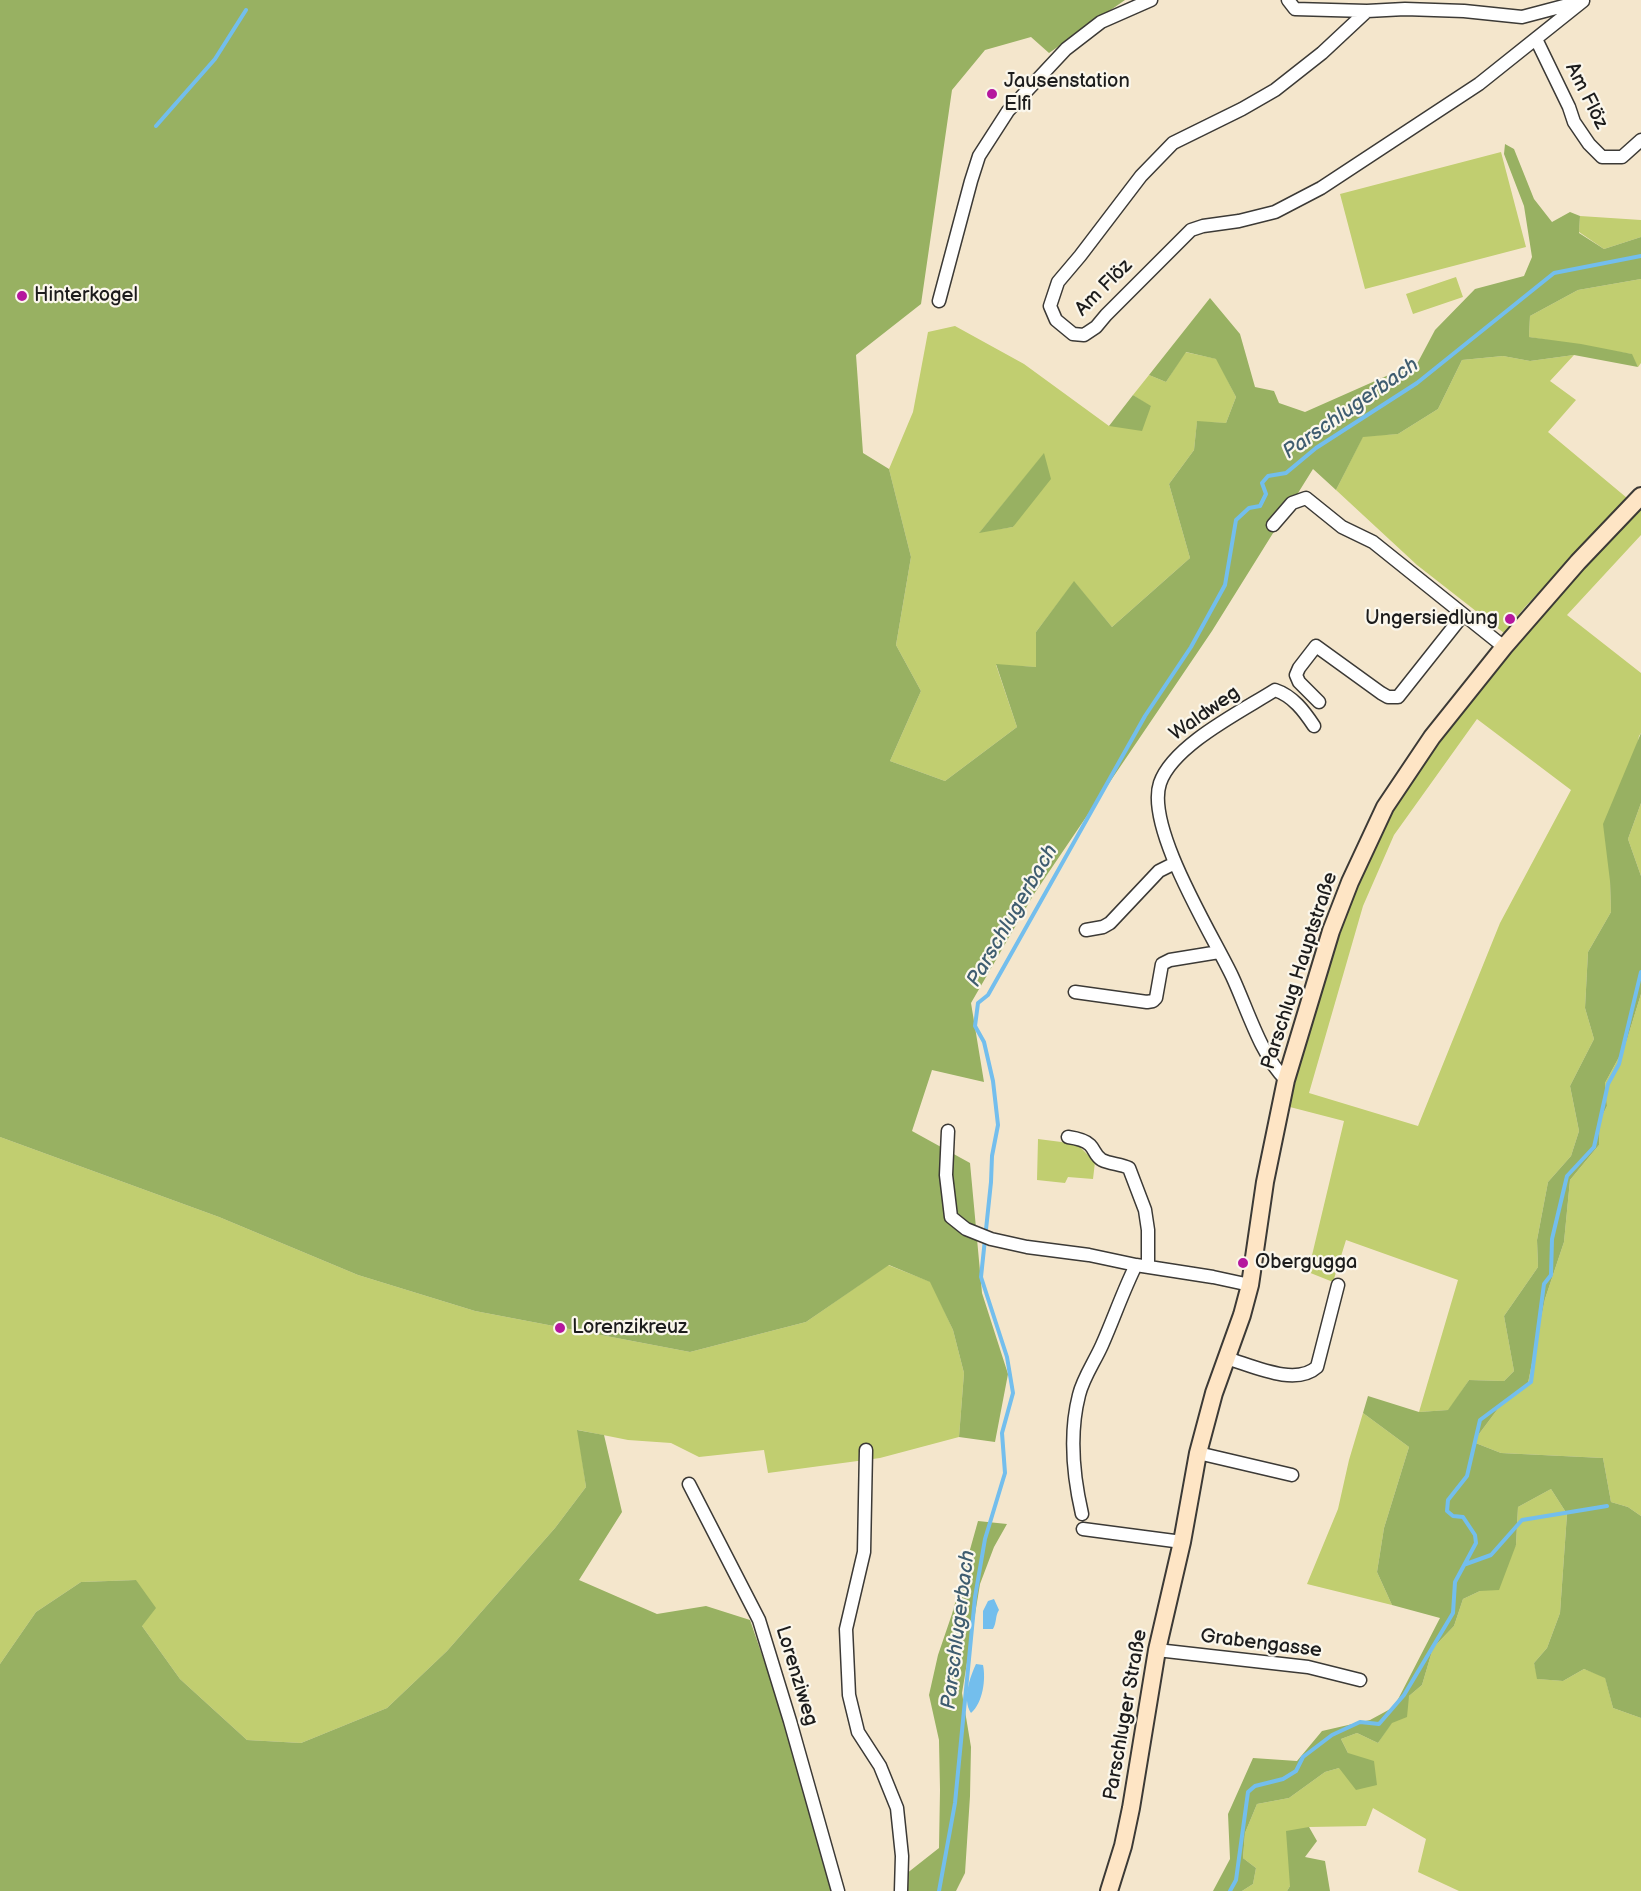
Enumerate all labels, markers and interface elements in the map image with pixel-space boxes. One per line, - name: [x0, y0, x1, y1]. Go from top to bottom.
- street label: Am Flöz: [1559, 59, 1613, 133]
- place label: Jausenstation Elfi: [1004, 70, 1130, 117]
- marker: Jausenstation Elfi: [985, 87, 999, 101]
- street label: Am Flöz: [1070, 254, 1138, 322]
- place label: Hinterkogel: [34, 284, 138, 308]
- marker: Hinterkogel: [15, 289, 29, 303]
- water label: Parschlugerbach: [1278, 353, 1424, 465]
- place label: Ungersiedlung: [1365, 607, 1498, 631]
- marker: Ungersiedlung: [1503, 612, 1517, 626]
- street label: Waldweg: [1165, 681, 1245, 747]
- water label: Parschlugerbach: [962, 840, 1064, 992]
- street label: Parschlug Hauptstraße: [1257, 869, 1343, 1073]
- place label: Obergugga: [1255, 1251, 1357, 1275]
- marker: Obergugga: [1236, 1256, 1250, 1270]
- place label: Lorenzikreuz: [572, 1316, 688, 1340]
- marker: Lorenzikreuz: [553, 1321, 567, 1335]
- water label: Parschlugerbach: [937, 1549, 981, 1711]
- street label: Lorenziweg: [769, 1623, 823, 1729]
- street label: Grabengasse: [1199, 1625, 1323, 1663]
- street label: Parschluger Straße: [1099, 1628, 1153, 1802]

